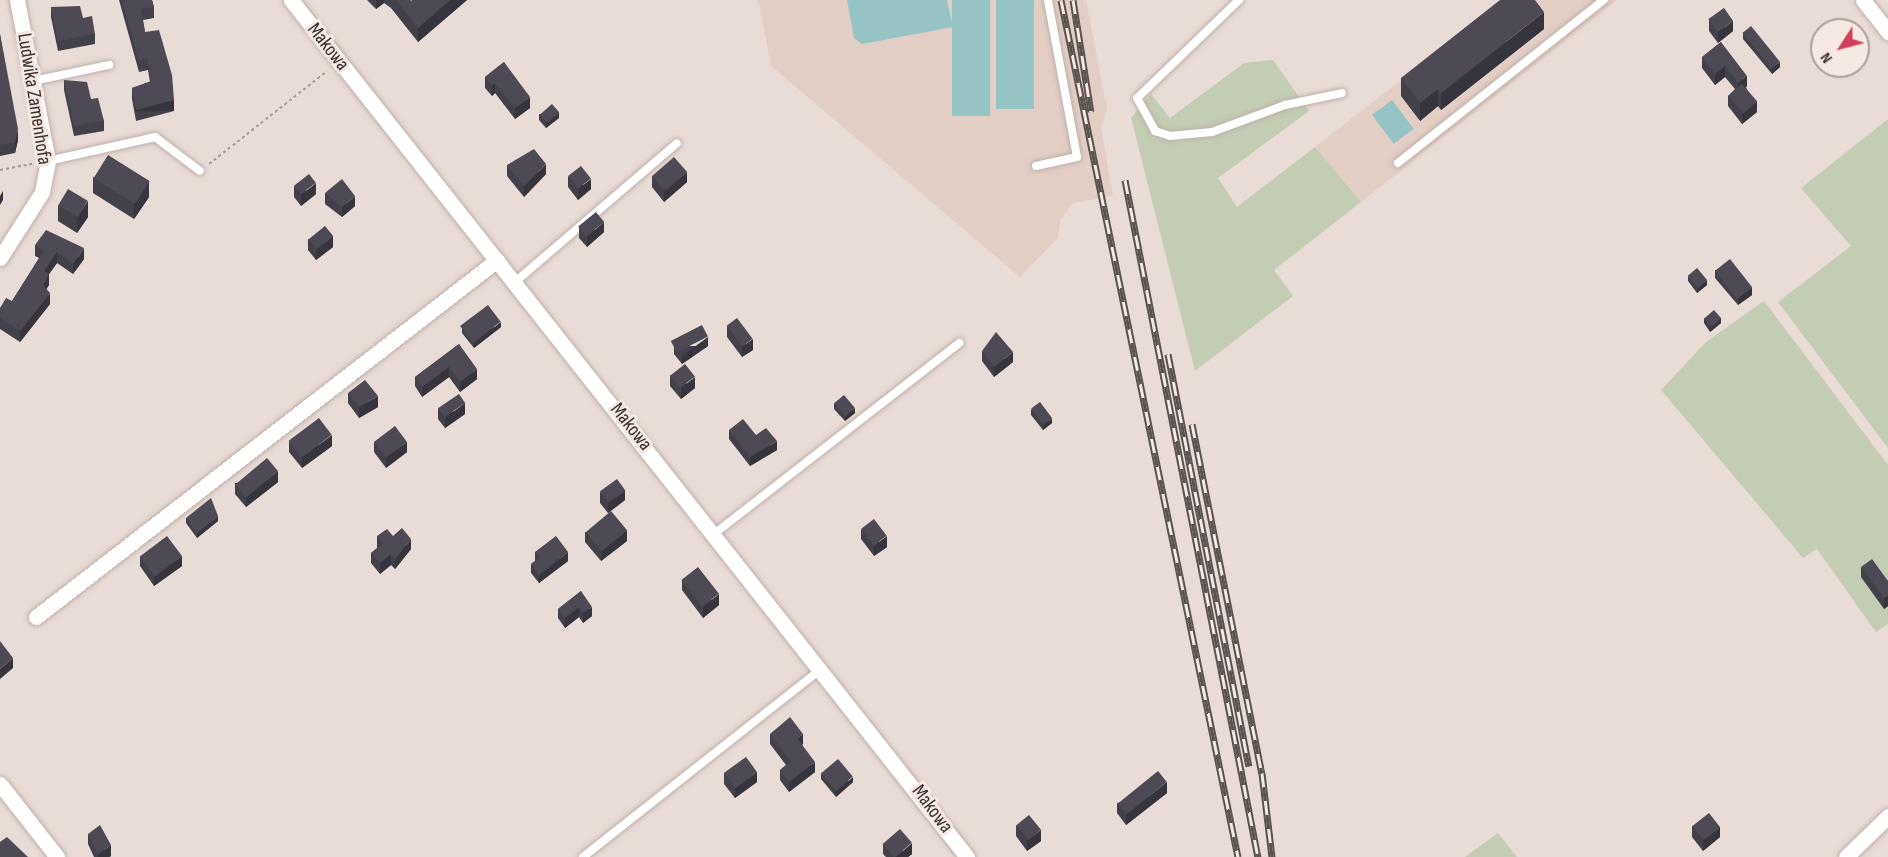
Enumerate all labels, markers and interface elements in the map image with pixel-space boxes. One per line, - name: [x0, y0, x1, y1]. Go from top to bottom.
- street label: Makowa: [302, 18, 354, 76]
- north arrow: [1810, 18, 1870, 78]
- street label: Ludwika Zamenhofa: [12, 32, 56, 166]
- text: N: [1816, 49, 1837, 67]
- street label: Makowa: [605, 398, 657, 456]
- street label: Makowa: [906, 780, 958, 838]

